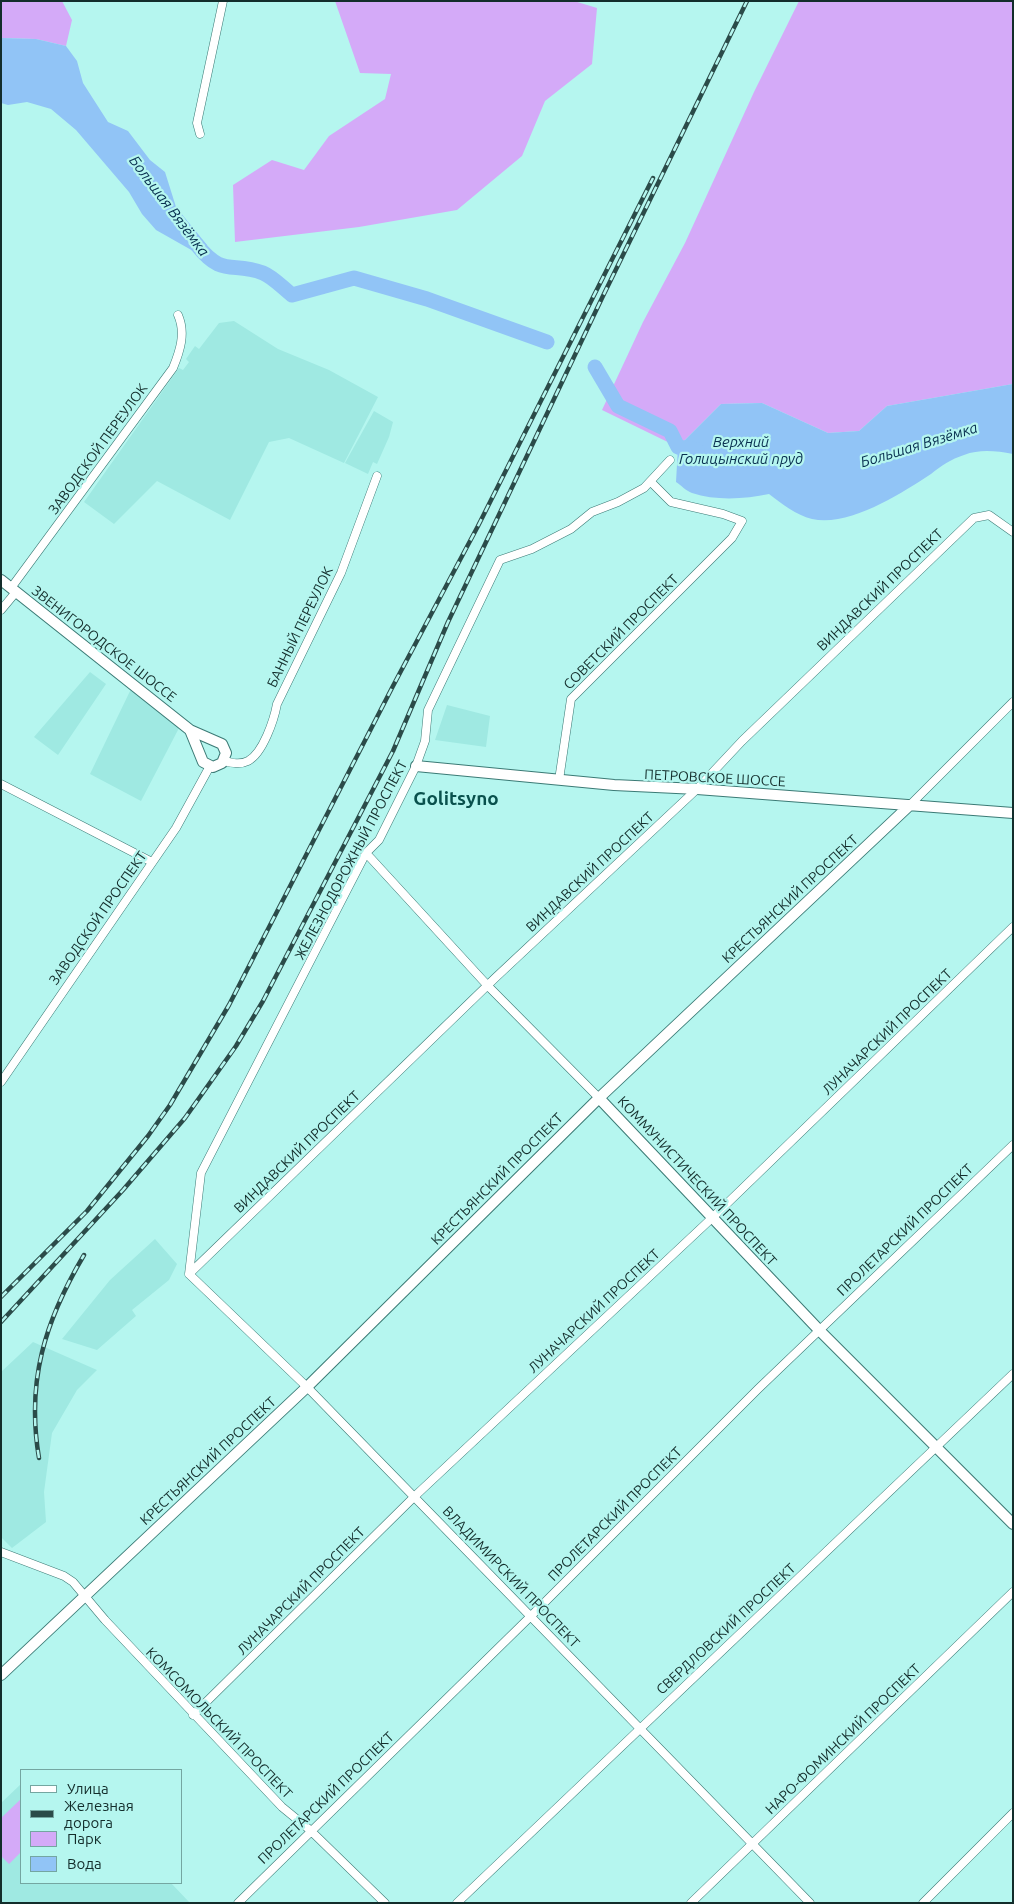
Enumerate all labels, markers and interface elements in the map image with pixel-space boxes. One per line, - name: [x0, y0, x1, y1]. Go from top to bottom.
- water label: Большая Вязёмка: [125, 152, 213, 260]
- street label: ЗАВОДСКОЙ ПЕРЕУЛОК: [45, 380, 151, 518]
- water label: Большая Вязёмка: [858, 419, 980, 471]
- water label: Верхний Голицынский пруд: [679, 433, 803, 468]
- street label: ВИНДАВСКИЙ ПРОСПЕКТ: [814, 525, 946, 655]
- street label: БАННЫЙ ПЕРЕУЛОК: [263, 564, 337, 690]
- street label: СОВЕТСКИЙ ПРОСПЕКТ: [560, 571, 682, 693]
- street label: ЗВЕНИГОРОДСКОЕ ШОССЕ: [28, 582, 180, 706]
- street label: ЖЕЛЕЗНОДОРОЖНЫЙ ПРОСПЕКТ: [291, 757, 411, 963]
- street label: ПЕТРОВСКОЕ ШОССЕ: [644, 766, 786, 790]
- district label: Golitsyno: [413, 788, 499, 810]
- street label: ВИНДАВСКИЙ ПРОСПЕКТ: [523, 808, 657, 936]
- street label: КРЕСТЬЯНСКИЙ ПРОСПЕКТ: [719, 832, 861, 966]
- street label: ЗАВОДСКОЙ ПРОСПЕКТ: [46, 848, 150, 988]
- street label: ЛУНАЧАРСКИЙ ПРОСПЕКТ: [819, 966, 955, 1098]
- street label: ВИНДАВСКИЙ ПРОСПЕКТ: [231, 1087, 363, 1217]
- street label: КОММУНИСТИЧЕСКИЙ ПРОСПЕКТ: [614, 1093, 780, 1269]
- street label: КРЕСТЬЯНСКИЙ ПРОСПЕКТ: [427, 1109, 567, 1249]
- street label: ПРОЛЕТАРСКИЙ ПРОСПЕКТ: [833, 1161, 977, 1299]
- street label: ЛУНАЧАРСКИЙ ПРОСПЕКТ: [525, 1246, 663, 1376]
- street label: КРЕСТЬЯНСКИЙ ПРОСПЕКТ: [137, 1394, 279, 1528]
- street label: ПРОЛЕТАРСКИЙ ПРОСПЕКТ: [544, 1443, 686, 1585]
- street label: ВЛАДИМИРСКИЙ ПРОСПЕКТ: [439, 1503, 583, 1651]
- street label: ЛУНАЧАРСКИЙ ПРОСПЕКТ: [234, 1524, 368, 1658]
- street label: СВЕРДЛОВСКИЙ ПРОСПЕКТ: [653, 1560, 799, 1698]
- street label: КОМСОМОЛЬСКИЙ ПРОСПЕКТ: [142, 1644, 296, 1802]
- street label: НАРО-ФОМИНСКИЙ ПРОСПЕКТ: [762, 1660, 924, 1818]
- street label: ПРОЛЕТАРСКИЙ ПРОСПЕКТ: [254, 1729, 398, 1867]
- legend: [20, 1769, 182, 1884]
- text: Улица: [67, 1780, 109, 1797]
- text: Железная дорога: [64, 1797, 134, 1831]
- text: Парк: [67, 1830, 102, 1847]
- text: Вода: [67, 1855, 102, 1872]

